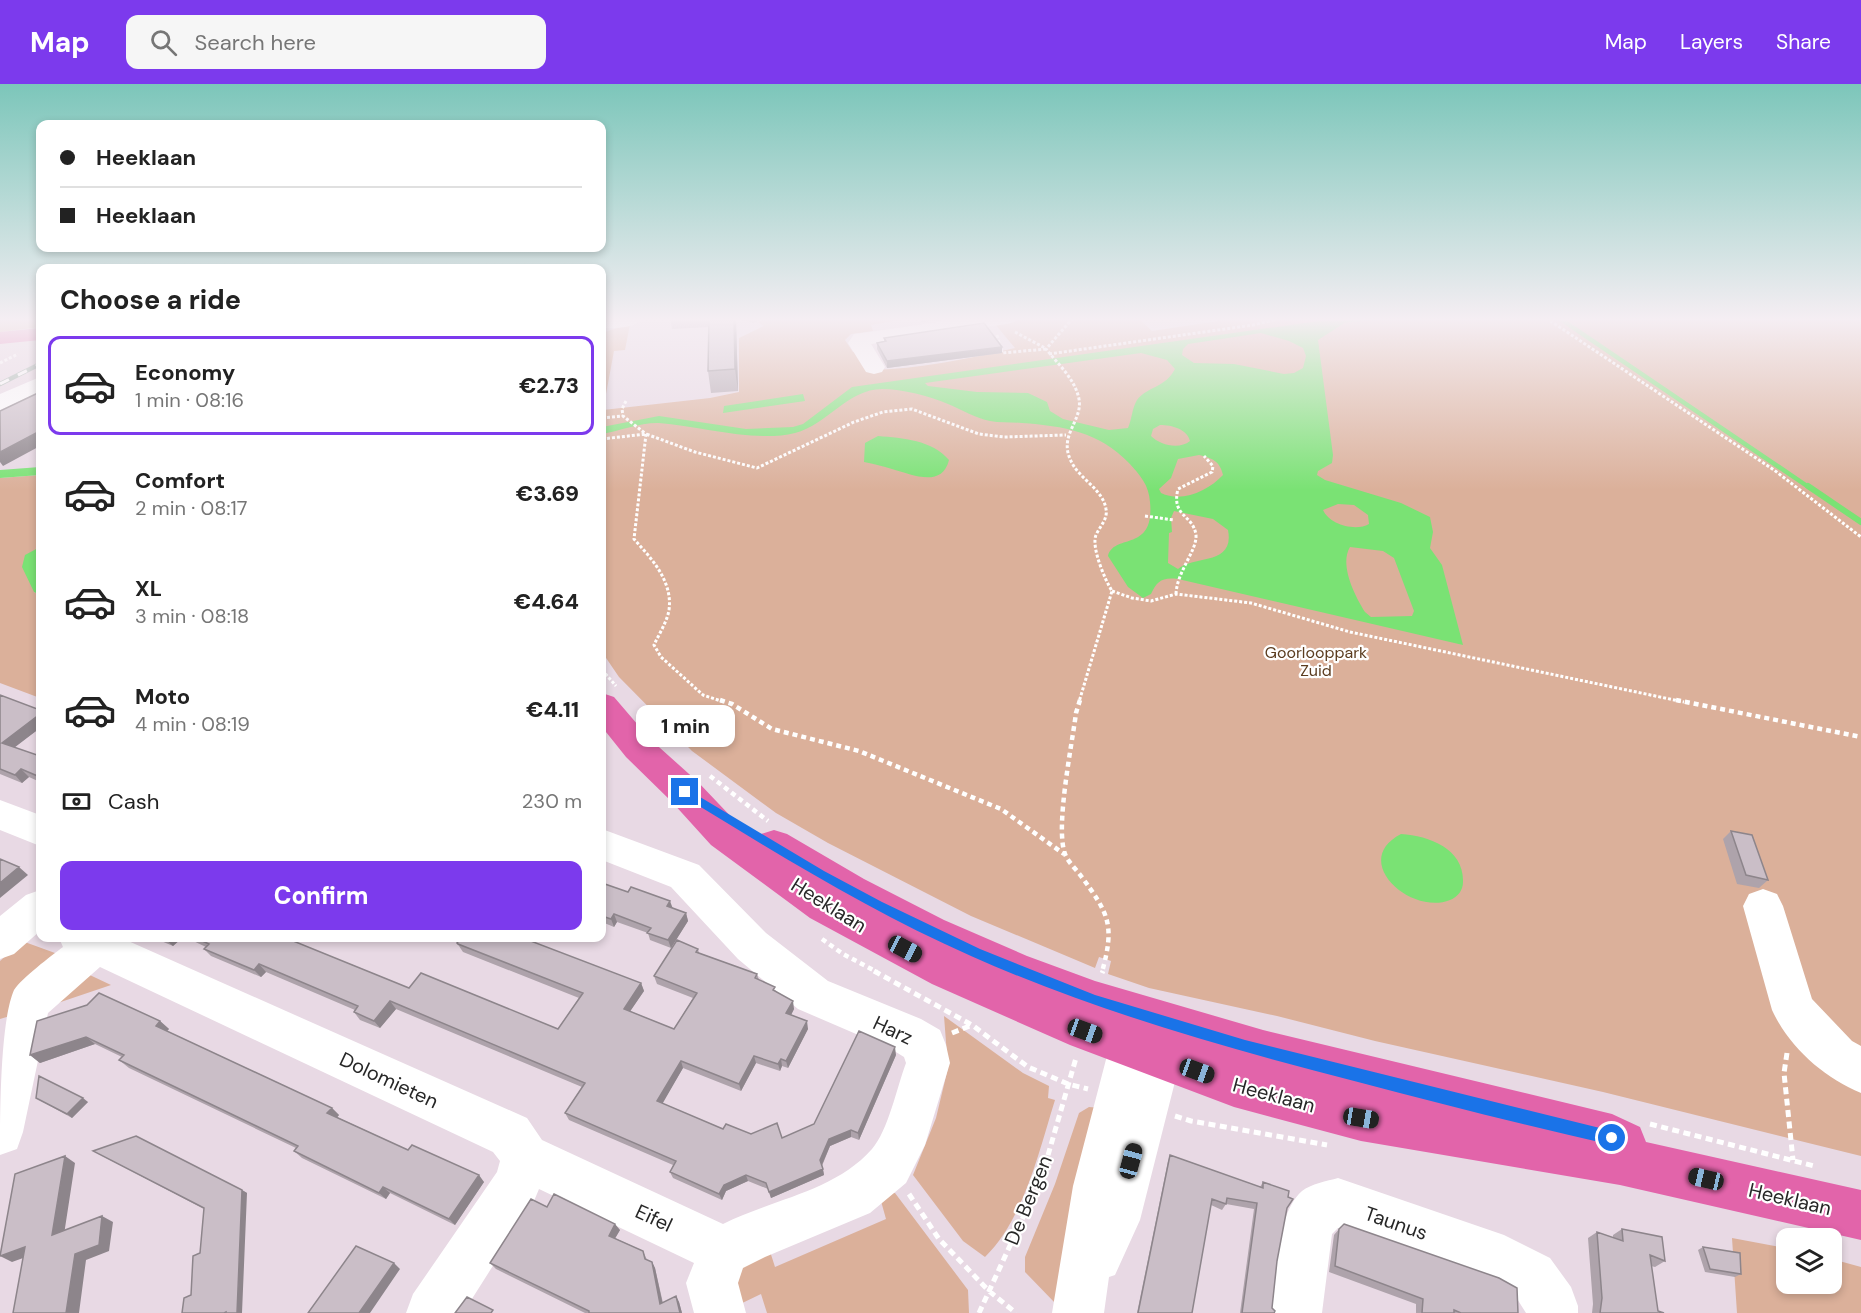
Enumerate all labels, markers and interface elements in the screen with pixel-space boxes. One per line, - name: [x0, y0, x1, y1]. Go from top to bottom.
- search box: [126, 15, 546, 69]
- text: Map: [30, 24, 90, 61]
- icon: search: [147, 26, 180, 59]
- text: Search here: [195, 28, 316, 57]
- text: Map: [1605, 28, 1647, 56]
- text: Layers: [1680, 28, 1743, 56]
- text: Share: [1776, 28, 1831, 56]
- text: Heeklaan: [96, 143, 196, 172]
- text: Heeklaan: [96, 201, 196, 230]
- text: Choose a ride: [60, 282, 241, 317]
- text: Economy: [135, 358, 235, 387]
- icon: car: [63, 359, 117, 413]
- text: €2.73: [519, 371, 579, 400]
- text: 1 min · 08:16: [135, 387, 244, 413]
- text: Comfort: [135, 466, 225, 495]
- icon: car: [63, 467, 117, 521]
- text: €3.69: [516, 479, 579, 508]
- text: 2 min · 08:17: [135, 495, 247, 521]
- text: XL: [135, 574, 162, 603]
- icon: car: [63, 575, 117, 629]
- text: €4.64: [514, 587, 579, 616]
- text: 3 min · 08:18: [135, 603, 249, 629]
- park label: Goorlooppark Zuid: [1265, 642, 1367, 681]
- text: Moto: [135, 682, 190, 711]
- icon: car: [63, 683, 117, 737]
- text: €4.11: [526, 695, 579, 724]
- callout: 1 min: [636, 705, 734, 747]
- text: 4 min · 08:19: [135, 711, 250, 737]
- text: 1 min: [661, 713, 710, 739]
- route end: [671, 778, 698, 805]
- icon: cash: [60, 785, 93, 818]
- text: Cash: [108, 787, 159, 816]
- text: 230 m: [522, 788, 582, 814]
- button: Confirm: [60, 861, 582, 930]
- street label: Heeklaan: [786, 872, 872, 938]
- car: [885, 933, 925, 965]
- street label: Harz: [869, 1010, 917, 1050]
- car: [1065, 1016, 1105, 1046]
- street label: Dolomieten: [335, 1046, 443, 1114]
- car: [1177, 1056, 1217, 1086]
- street label: Heeklaan: [1230, 1072, 1318, 1118]
- car: [1342, 1106, 1380, 1130]
- route start: [1598, 1124, 1625, 1151]
- car: [1118, 1141, 1144, 1181]
- street label: De Bergen: [998, 1151, 1058, 1249]
- car: [1686, 1166, 1726, 1192]
- street label: Heeklaan: [1746, 1177, 1834, 1221]
- street label: Eifel: [631, 1198, 677, 1238]
- street label: Taunus: [1361, 1200, 1431, 1246]
- map controls: [1776, 1228, 1842, 1294]
- button: layers: [1776, 1228, 1842, 1294]

